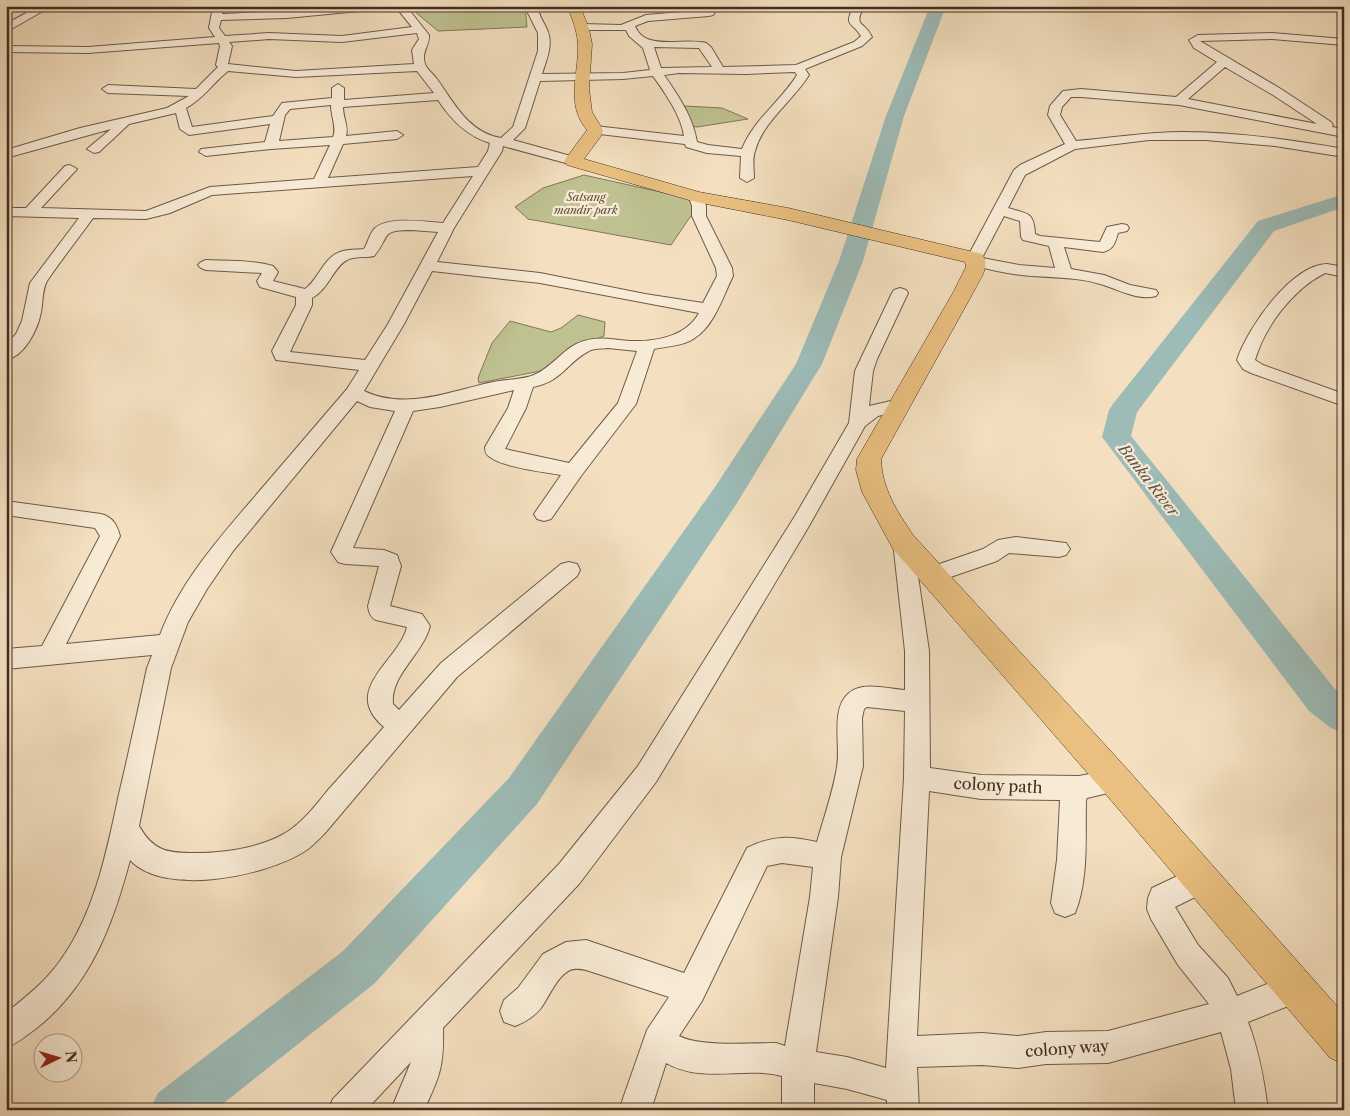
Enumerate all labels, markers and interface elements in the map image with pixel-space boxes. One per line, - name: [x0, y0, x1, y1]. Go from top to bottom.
- park label: Satsang mandir park: [553, 190, 618, 217]
- water label: Banka River: [1114, 439, 1184, 521]
- street label: colony path: [953, 773, 1043, 797]
- north arrow: [32, 1034, 82, 1084]
- street label: colony way: [1024, 1035, 1111, 1061]
- text: N: [61, 1050, 80, 1064]

